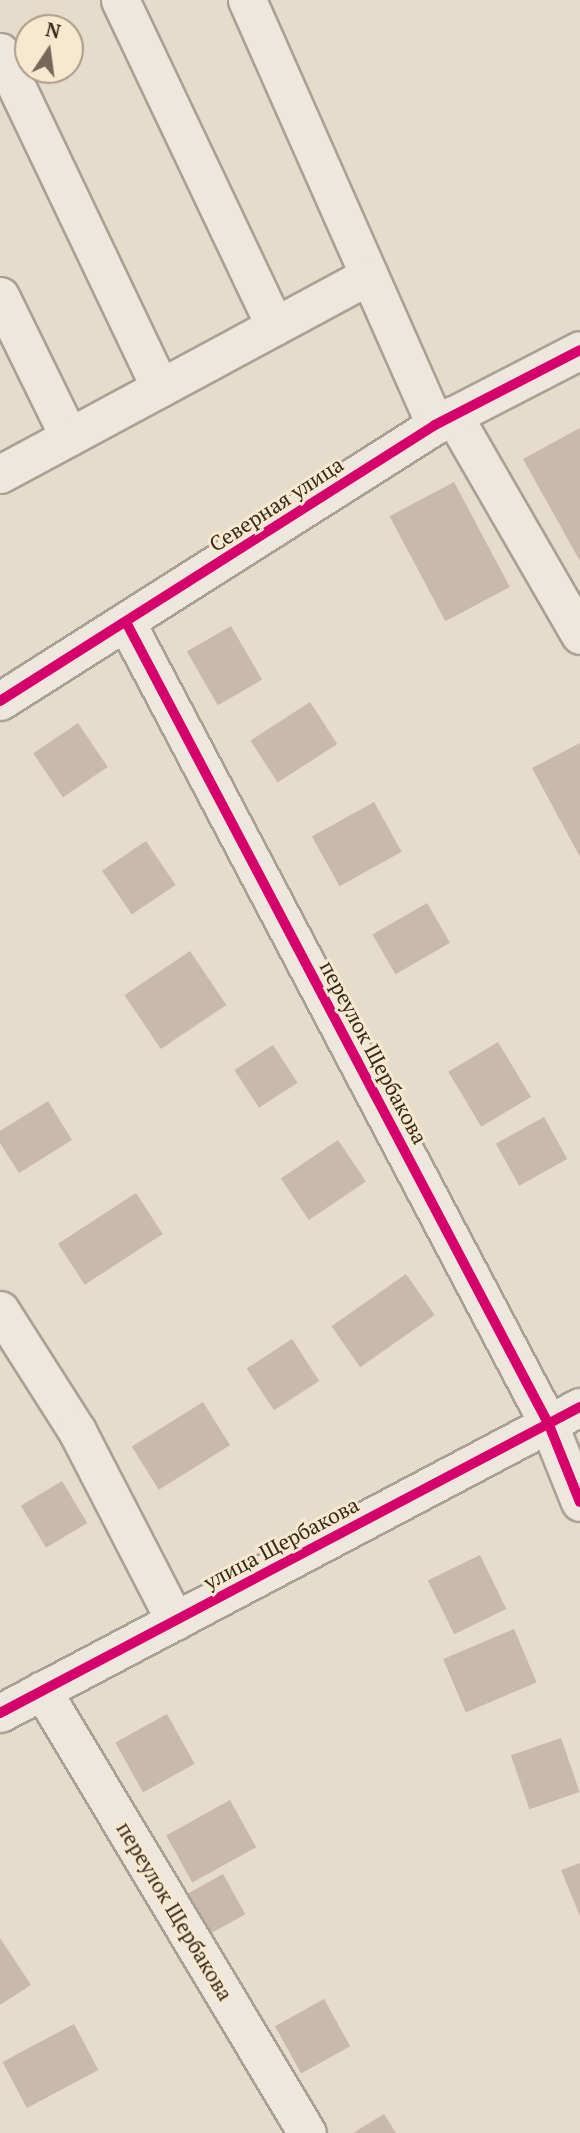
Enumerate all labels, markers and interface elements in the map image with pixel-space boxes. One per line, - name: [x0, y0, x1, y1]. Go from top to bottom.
- north arrow: [14, 14, 84, 84]
- text: N: [44, 16, 63, 44]
- street label: Северная улица: [204, 451, 348, 557]
- street label: переулок Щербакова: [315, 956, 433, 1148]
- street label: улица Щербакова: [199, 1492, 363, 1594]
- street label: переулок Щербакова: [112, 1817, 238, 2005]

